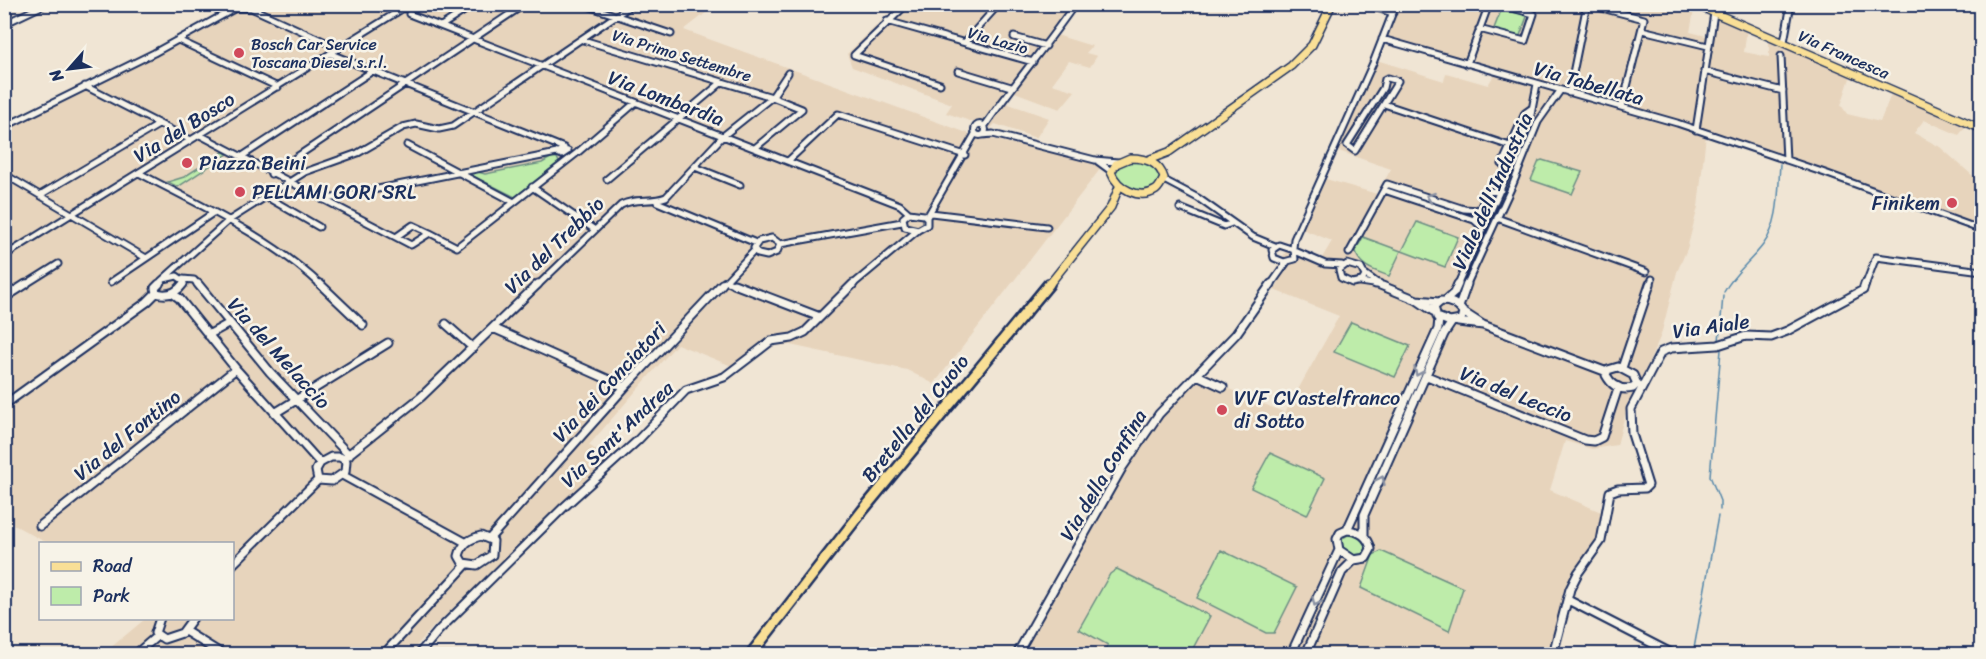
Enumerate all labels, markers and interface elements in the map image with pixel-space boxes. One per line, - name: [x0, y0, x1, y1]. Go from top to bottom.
- street label: Via Lazio: [964, 18, 1032, 63]
- street label: Via Primo Settembre: [609, 21, 755, 90]
- street label: Via Francesca: [1793, 21, 1895, 88]
- place label: Bosch Car Service Toscana Diesel s.r.l.: [251, 30, 388, 77]
- north arrow: [39, 39, 99, 99]
- marker: Bosch Car Service Toscana Diesel s.r.l.: [232, 46, 246, 60]
- street label: Via Tabellata: [1530, 51, 1648, 116]
- street label: Via Lombardia: [603, 60, 729, 137]
- text: N: [40, 63, 72, 88]
- street label: Via del Bosco: [126, 82, 242, 173]
- street label: Viale dell'Industria: [1442, 107, 1543, 276]
- place label: Piazza Beini: [199, 146, 306, 181]
- marker: Piazza Beini: [180, 156, 194, 170]
- place label: PELLAMI GORI SRL: [252, 175, 417, 210]
- marker: PELLAMI GORI SRL: [233, 185, 247, 199]
- place label: Finikem: [1872, 186, 1940, 221]
- street label: Via del Trebbio: [496, 188, 613, 303]
- one-way arrow: [1425, 192, 1436, 204]
- marker: Finikem: [1945, 196, 1959, 210]
- street label: Via del Melaccio: [218, 289, 339, 418]
- street label: Via Aiale: [1670, 304, 1752, 349]
- street label: Via dei Conciatori: [544, 313, 675, 451]
- street label: Bretella del Cuoio: [852, 346, 978, 490]
- street label: Via del Leccio: [1454, 356, 1577, 433]
- one-way arrow: [1413, 366, 1425, 377]
- street label: Via Sant'Andrea: [552, 371, 683, 497]
- street label: Via del Fontino: [66, 381, 189, 490]
- place label: VVF CVastelfranco di Sotto: [1234, 381, 1400, 439]
- street label: Via della Confina: [1050, 403, 1157, 548]
- marker: VVF CVastelfranco di Sotto: [1215, 403, 1229, 417]
- one-way arrow: [1373, 476, 1385, 487]
- legend: [39, 542, 234, 620]
- text: Road: [93, 550, 133, 582]
- text: Park: [93, 580, 130, 612]
- one-way arrow: [1311, 596, 1323, 607]

